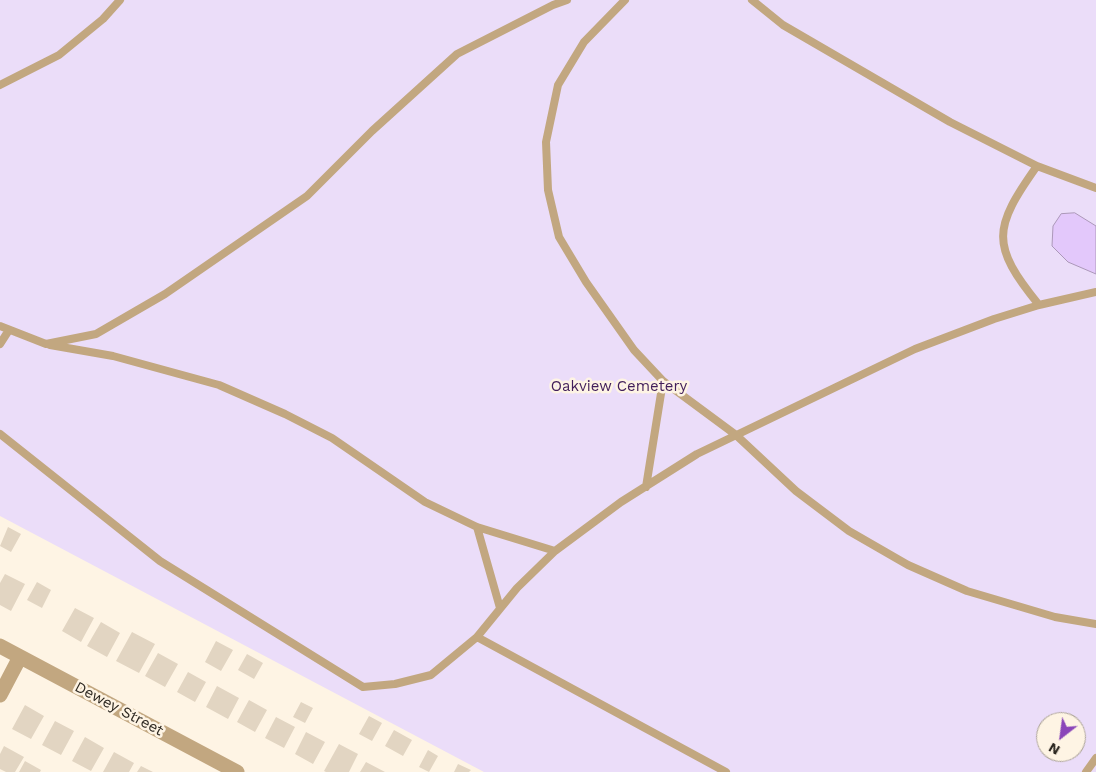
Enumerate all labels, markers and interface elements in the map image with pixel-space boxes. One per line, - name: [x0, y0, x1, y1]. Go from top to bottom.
- park label: Oakview Cemetery: [551, 378, 687, 396]
- street label: Dewey Street: [72, 678, 166, 740]
- north arrow: [1036, 712, 1086, 762]
- text: N: [1046, 740, 1062, 759]

